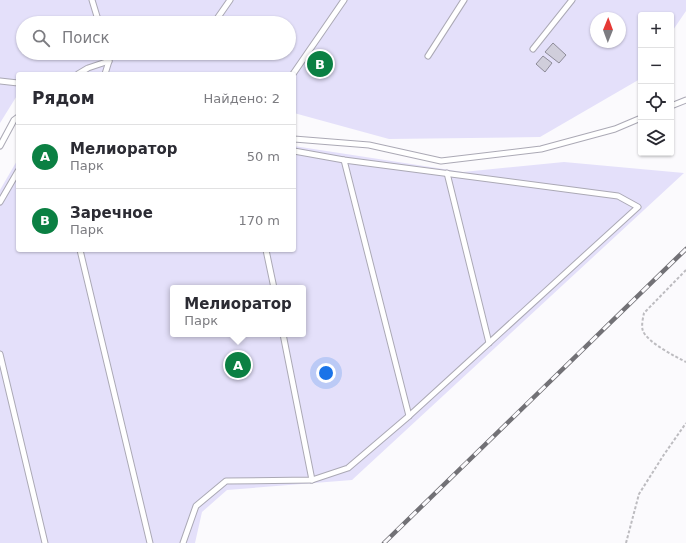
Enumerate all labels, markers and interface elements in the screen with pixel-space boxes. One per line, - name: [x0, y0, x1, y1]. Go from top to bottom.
- north arrow: [590, 12, 626, 48]
- map controls: [638, 12, 674, 156]
- button: +: [638, 12, 674, 48]
- search box: [16, 16, 296, 60]
- icon: search: [30, 27, 52, 49]
- text: Поиск: [62, 29, 110, 47]
- button: −: [638, 48, 674, 84]
- pin: B: [307, 49, 333, 79]
- button: locate: [638, 84, 674, 120]
- text: Рядом: [32, 88, 95, 108]
- text: Найдено: 2: [204, 91, 280, 106]
- button: layers: [638, 120, 674, 156]
- text: Мелиоратор: [70, 140, 178, 158]
- text: A: [40, 149, 50, 164]
- text: 50 m: [247, 149, 280, 164]
- text: Парк: [70, 158, 104, 173]
- text: Заречное: [70, 204, 153, 222]
- text: B: [40, 213, 50, 228]
- text: 170 m: [238, 213, 280, 228]
- text: Парк: [70, 222, 104, 237]
- popup: [170, 285, 306, 337]
- text: Мелиоратор: [184, 295, 292, 313]
- text: Парк: [184, 313, 218, 328]
- pin: A: [225, 350, 251, 380]
- your location: [316, 363, 336, 383]

